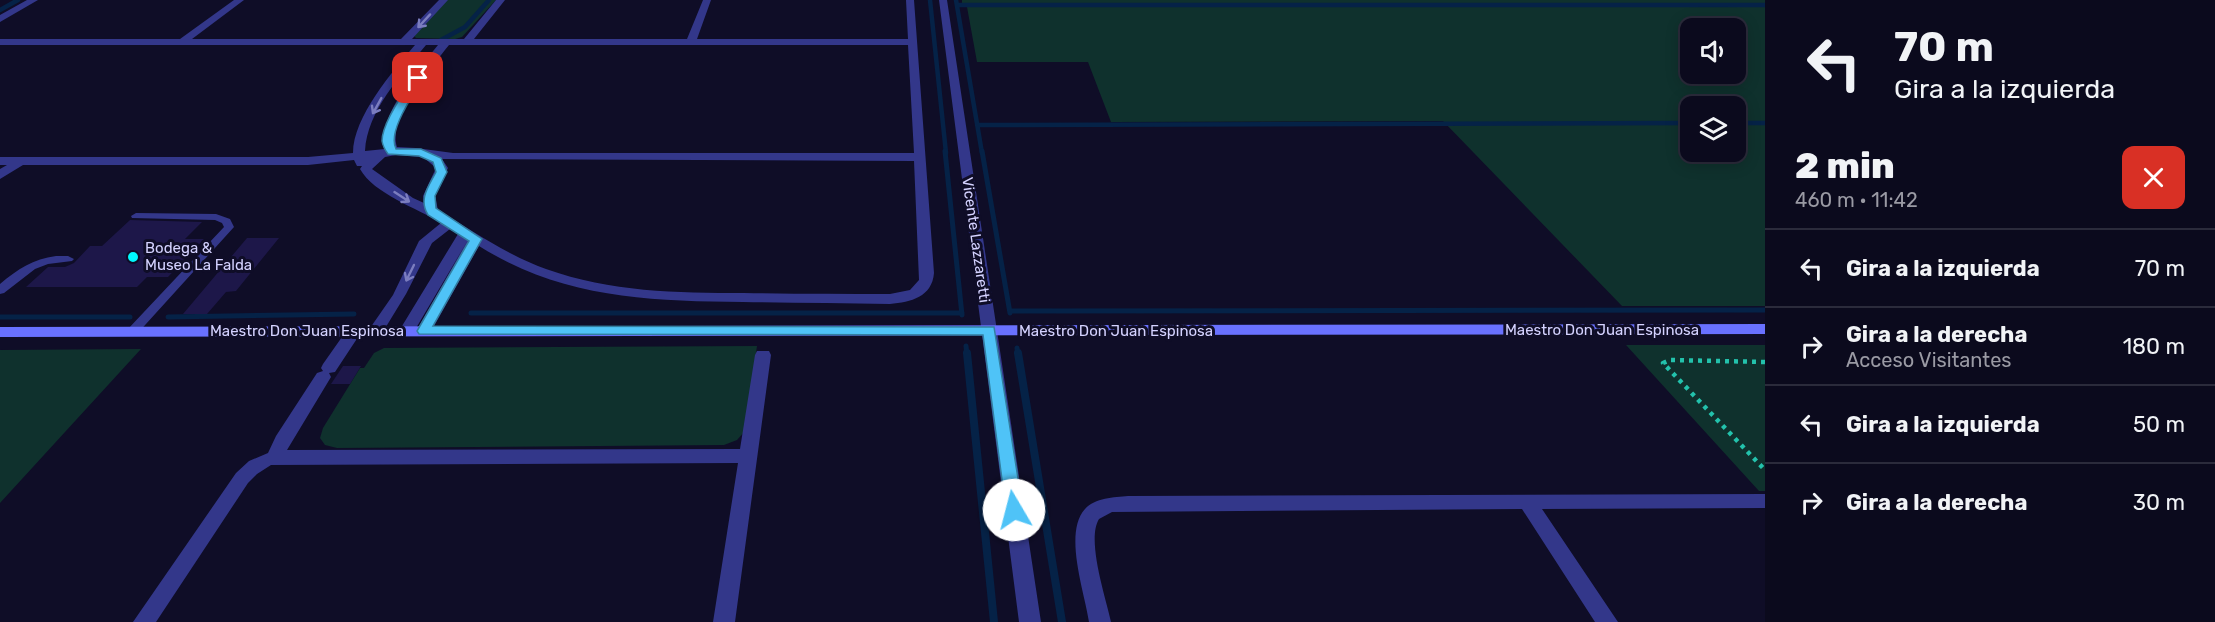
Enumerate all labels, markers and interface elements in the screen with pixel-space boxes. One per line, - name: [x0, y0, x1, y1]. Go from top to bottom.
- one-way arrow: [417, 13, 431, 28]
- map controls: [1680, 18, 1746, 162]
- button: sound: [1680, 18, 1746, 84]
- text: 70 m: [1894, 22, 1994, 72]
- icon: left: [1795, 24, 1873, 102]
- pin: [392, 52, 443, 103]
- icon: arrive: [401, 61, 434, 94]
- text: Gira a la izquierda: [1894, 73, 2115, 105]
- button: layers: [1680, 96, 1746, 162]
- one-way arrow: [371, 97, 383, 114]
- text: 2 min: [1795, 144, 1895, 187]
- button: close: [2122, 146, 2185, 209]
- street label: Vicente Lazzaretti: [958, 176, 994, 304]
- text: 460 m · 11:42: [1795, 188, 1918, 212]
- one-way arrow: [393, 191, 409, 203]
- place label: Bodega & Museo La Falda: [145, 239, 252, 274]
- marker: Bodega & Museo La Falda: [126, 250, 140, 264]
- icon: left: [1795, 252, 1828, 285]
- text: Gira a la izquierda: [1846, 255, 2040, 282]
- text: 70 m: [2135, 255, 2185, 282]
- one-way arrow: [404, 264, 416, 282]
- street label: Maestro Don Juan Espinosa: [1505, 321, 1699, 339]
- text: Gira a la derecha: [1846, 321, 2027, 348]
- street label: Maestro Don Juan Espinosa: [210, 322, 404, 340]
- street label: Maestro Don Juan Espinosa: [1019, 322, 1213, 340]
- icon: right: [1795, 330, 1828, 363]
- text: 180 m: [2123, 333, 2185, 360]
- text: Acceso Visitantes: [1846, 348, 2012, 372]
- icon: left: [1795, 408, 1828, 441]
- text: Gira a la izquierda: [1846, 411, 2040, 438]
- text: 50 m: [2133, 411, 2185, 438]
- position arrow: [982, 478, 1046, 542]
- icon: right: [1795, 486, 1828, 519]
- text: Gira a la derecha: [1846, 489, 2027, 516]
- text: 30 m: [2133, 489, 2185, 516]

